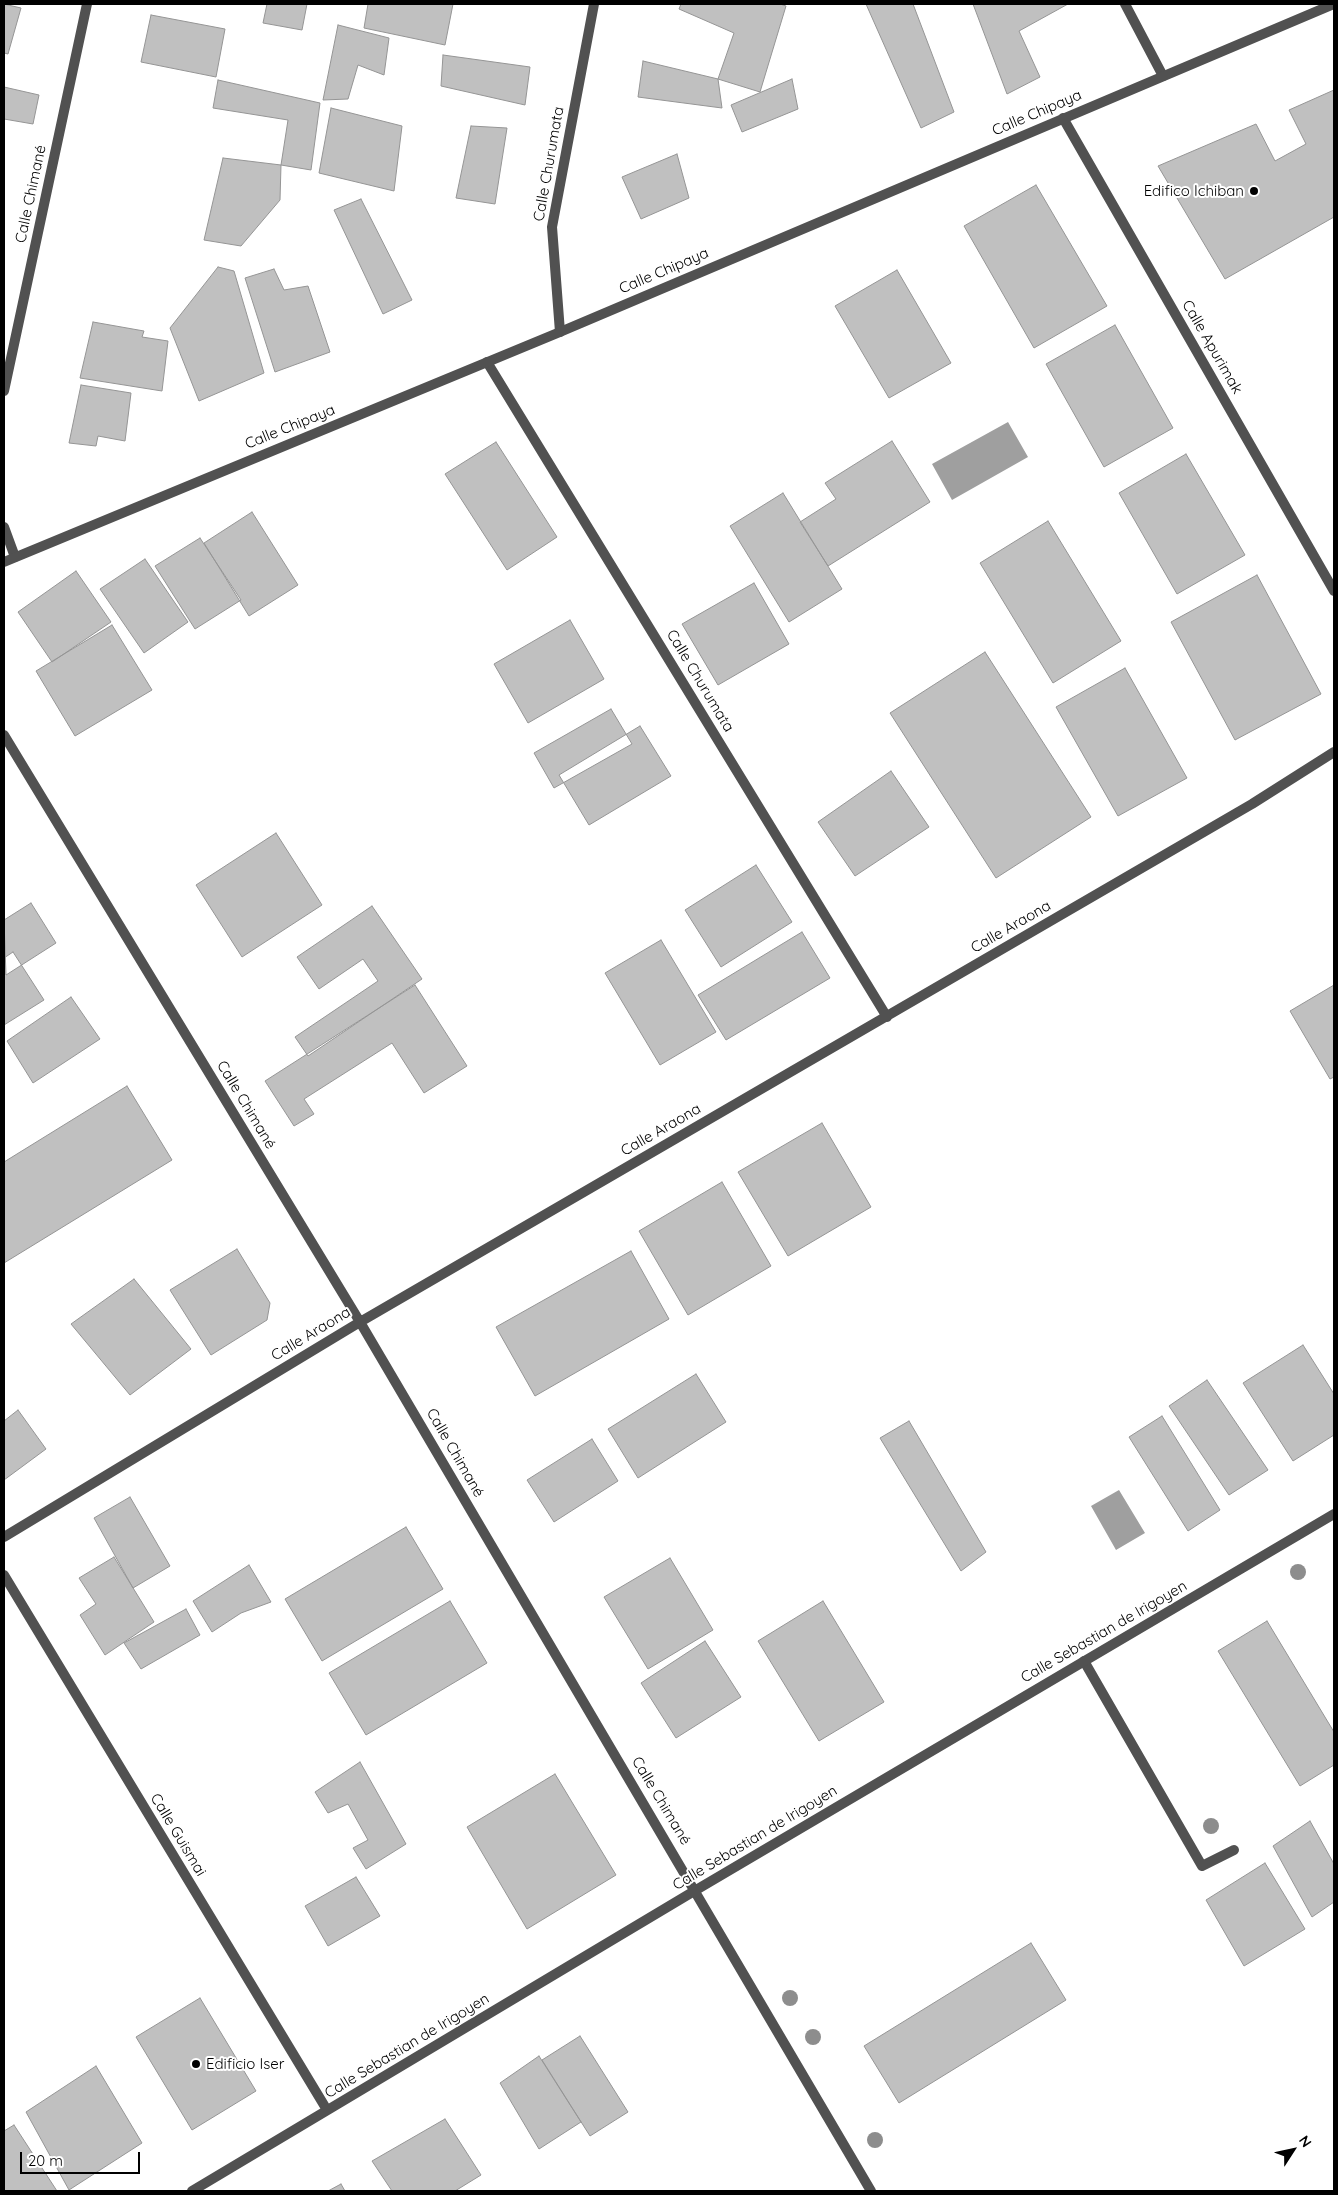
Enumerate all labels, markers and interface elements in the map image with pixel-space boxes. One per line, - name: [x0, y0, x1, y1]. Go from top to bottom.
- street label: Calle Chipaya: [990, 86, 1084, 140]
- street label: Calle Churumata: [530, 105, 568, 223]
- street label: Calle Chimané: [12, 143, 50, 245]
- place label: Edifico Ichiban: [1144, 182, 1244, 200]
- marker: Edifico Ichiban: [1248, 185, 1260, 197]
- street label: Calle Chipaya: [617, 244, 711, 298]
- street label: Calle Apurimak: [1178, 297, 1246, 397]
- street label: Calle Chipaya: [242, 401, 338, 453]
- street label: Calle Churumata: [662, 627, 738, 735]
- street label: Calle Araona: [968, 897, 1054, 957]
- street label: Calle Chimané: [213, 1058, 279, 1152]
- street label: Calle Araona: [618, 1100, 704, 1160]
- street label: Calle Araona: [268, 1303, 354, 1365]
- street label: Calle Chimané: [422, 1405, 488, 1501]
- street label: Calle Sebastian de Irigoyen: [1018, 1577, 1190, 1687]
- street label: Calle Chimané: [628, 1754, 694, 1848]
- street label: Calle Sebastian de Irigoyen: [670, 1782, 840, 1894]
- street label: Calle Guismai: [146, 1790, 210, 1880]
- street label: Calle Sebastian de Irigoyen: [322, 1990, 492, 2102]
- place label: Edificio Iser: [206, 2055, 285, 2073]
- marker: Edificio Iser: [190, 2058, 202, 2070]
- north arrow: [1268, 2125, 1318, 2175]
- text: N: [1295, 2132, 1316, 2151]
- scale bar: [22, 2142, 142, 2174]
- text: 20 m: [28, 2151, 63, 2170]

